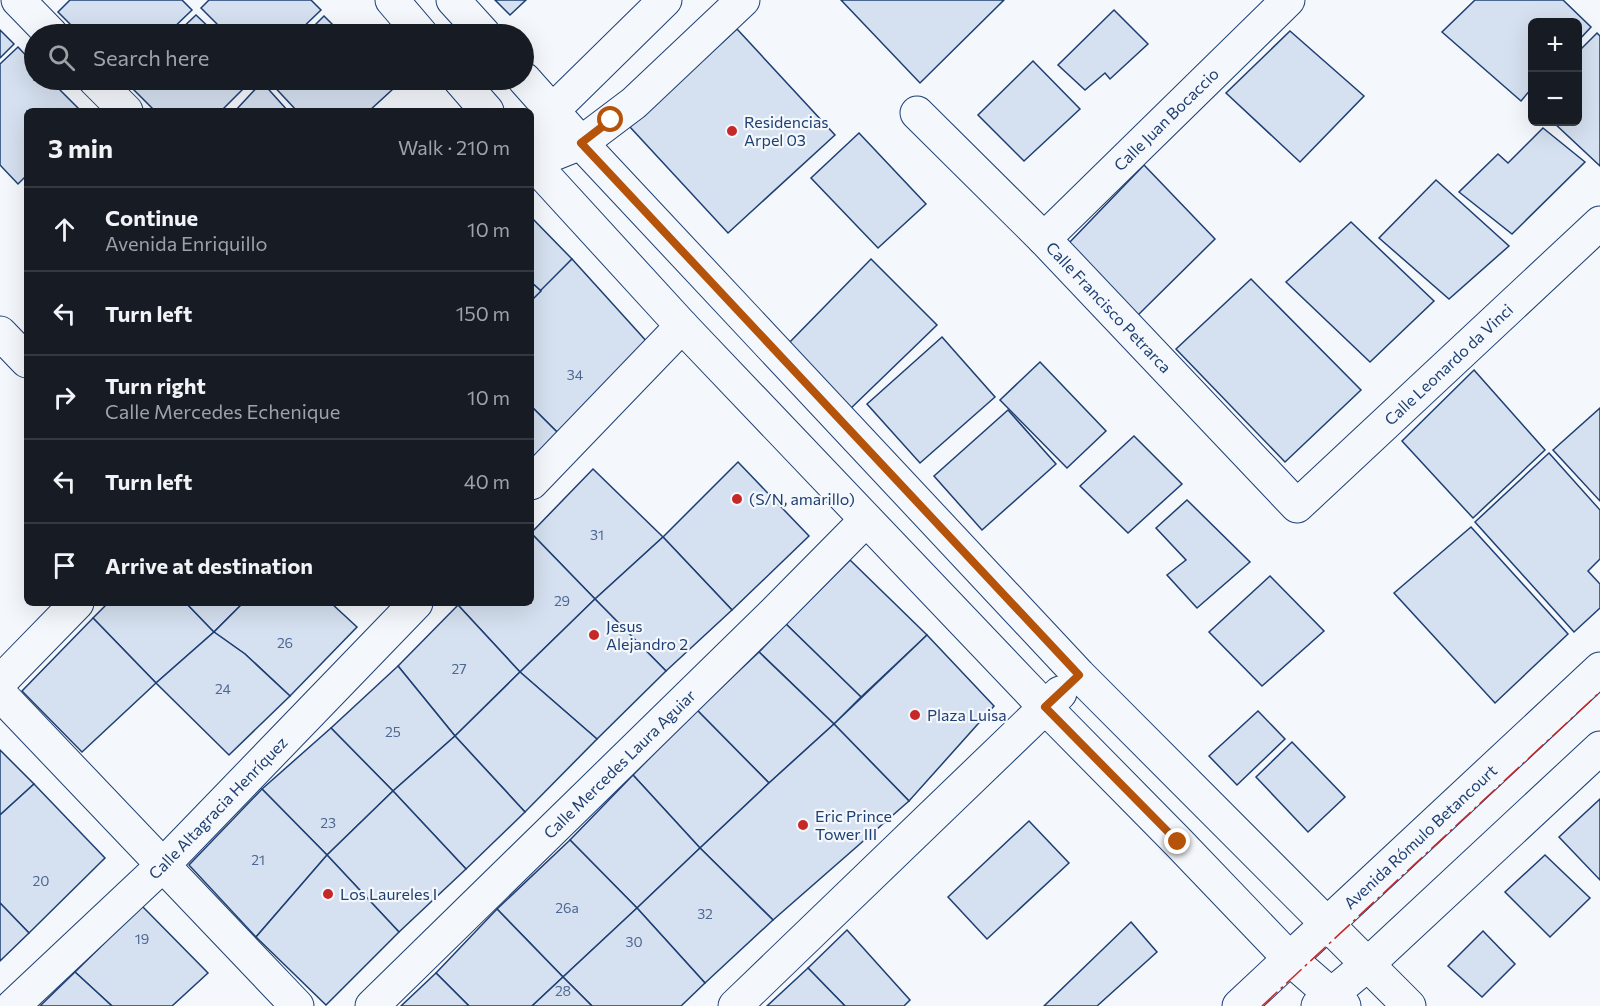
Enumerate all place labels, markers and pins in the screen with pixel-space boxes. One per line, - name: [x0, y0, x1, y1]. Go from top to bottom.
- place label: Residencias Arpel 03: [744, 112, 829, 149]
- marker: Residencias Arpel 03: [725, 124, 739, 138]
- place label: (S/N, amarillo): [749, 489, 855, 508]
- marker: (S/N, amarillo): [730, 492, 744, 506]
- place label: Jesus Alejandro 2: [606, 616, 688, 653]
- marker: Jesus Alejandro 2: [587, 628, 601, 642]
- place label: Plaza Luisa: [927, 705, 1007, 724]
- marker: Plaza Luisa: [908, 708, 922, 722]
- place label: Eric Prince Tower III: [815, 806, 892, 843]
- marker: Eric Prince Tower III: [796, 818, 810, 832]
- place label: Los Laureles I: [340, 884, 437, 903]
- marker: Los Laureles I: [321, 887, 335, 901]

